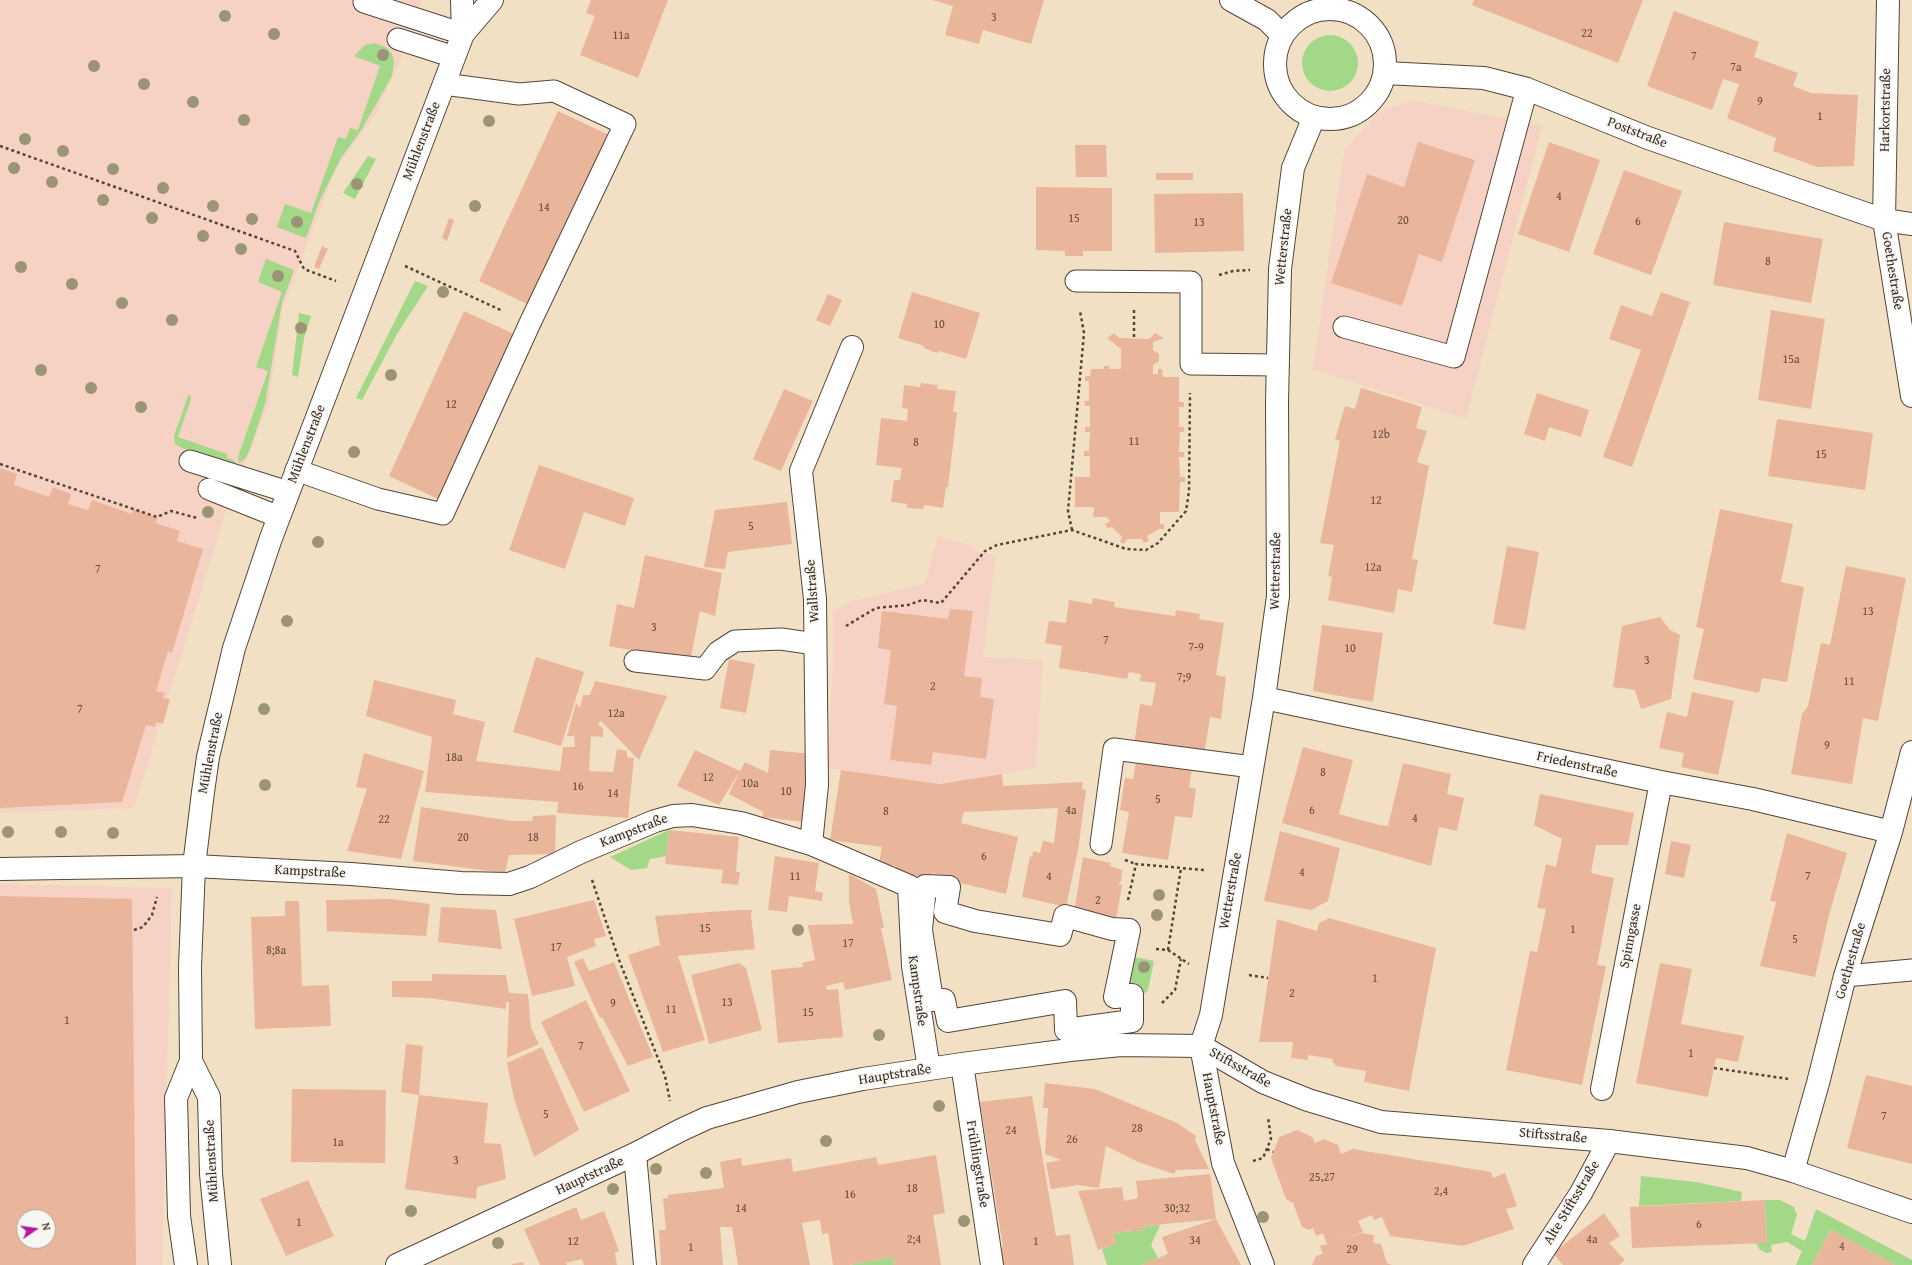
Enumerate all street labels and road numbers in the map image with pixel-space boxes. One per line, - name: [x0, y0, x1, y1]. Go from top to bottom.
- street label: Harkortstraße: [1877, 68, 1895, 152]
- street label: Mühlenstraße: [399, 99, 445, 183]
- street label: Poststraße: [1605, 114, 1669, 152]
- street label: Wetterstraße: [1272, 207, 1296, 287]
- street label: Goethestraße: [1878, 231, 1906, 311]
- street label: Mühlenstraße: [284, 402, 330, 486]
- street label: Wetterstraße: [1267, 532, 1285, 610]
- street label: Wallstraße: [802, 559, 824, 623]
- street label: Mühlenstraße: [195, 711, 227, 795]
- street label: Friedenstraße: [1535, 748, 1619, 782]
- street label: Kampstraße: [598, 810, 670, 852]
- street label: Wetterstraße: [1216, 851, 1246, 931]
- street label: Kampstraße: [274, 862, 346, 882]
- street label: Spinngasse: [1617, 902, 1645, 970]
- street label: Goethestraße: [1832, 921, 1870, 1001]
- street label: Kampstraße: [904, 954, 930, 1028]
- street label: Stiftsstraße: [1206, 1044, 1274, 1092]
- street label: Hauptstraße: [857, 1061, 933, 1089]
- street label: Hauptstraße: [1198, 1071, 1228, 1147]
- street label: Mühlenstraße: [201, 1119, 223, 1203]
- street label: Frühlingstraße: [962, 1119, 992, 1209]
- street label: Stiftsstraße: [1518, 1125, 1588, 1147]
- street label: Hauptstraße: [553, 1153, 627, 1199]
- street label: Alte Stiftsstraße: [1540, 1158, 1604, 1248]

